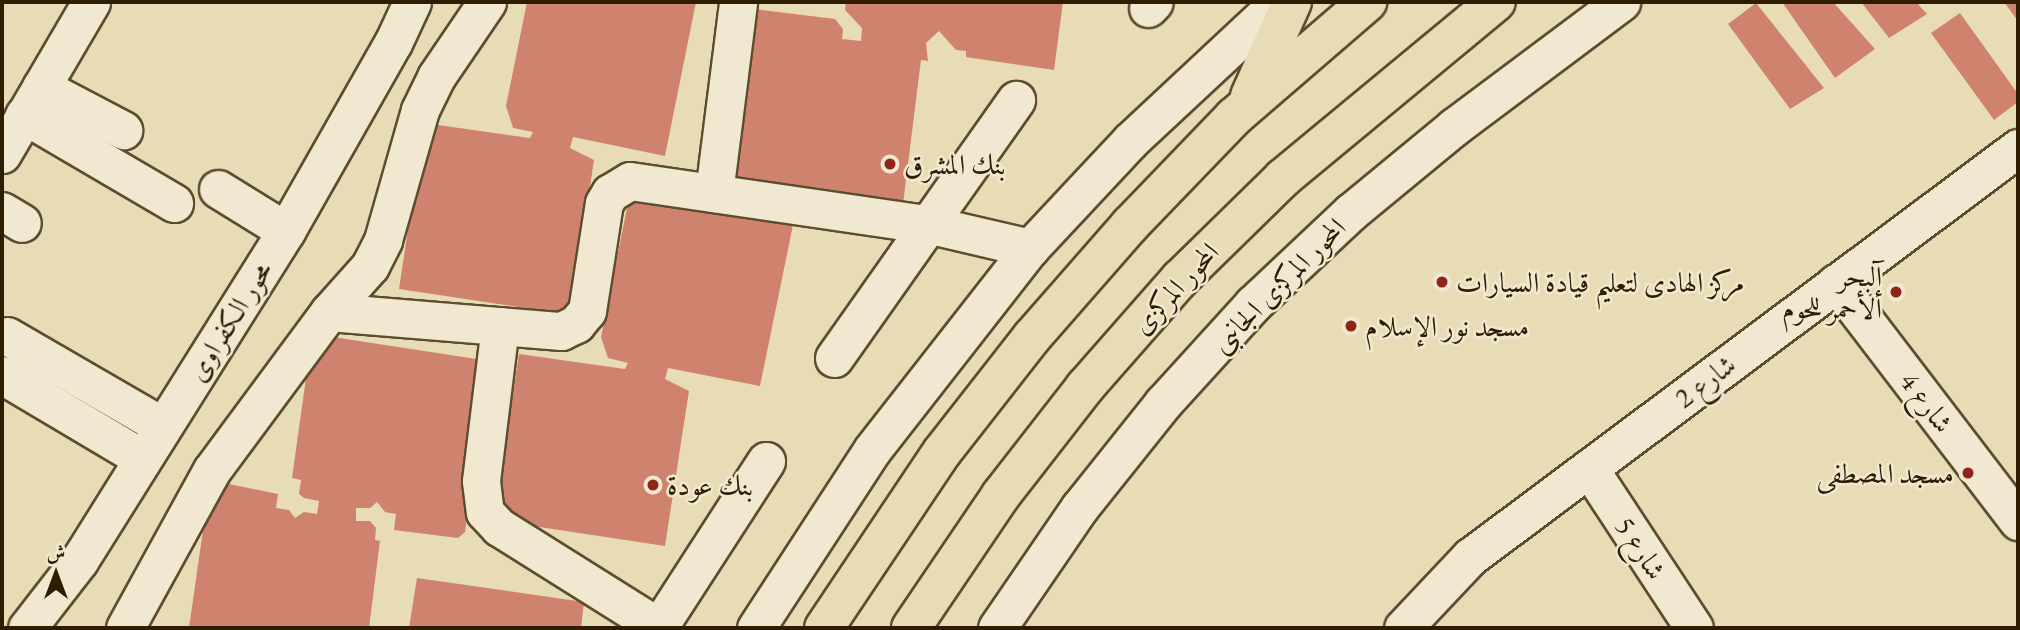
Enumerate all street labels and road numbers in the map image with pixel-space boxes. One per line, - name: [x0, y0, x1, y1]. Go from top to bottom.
- street label: المحور المركزى الجانبى: [1204, 211, 1352, 359]
- street label: المحور المركزى: [1124, 235, 1226, 341]
- street label: محور الكفراوى: [179, 255, 279, 387]
- street label: شارع 2: [1668, 347, 1742, 415]
- street label: شارع 4: [1893, 365, 1961, 439]
- street label: شارع 5: [1608, 510, 1674, 586]

